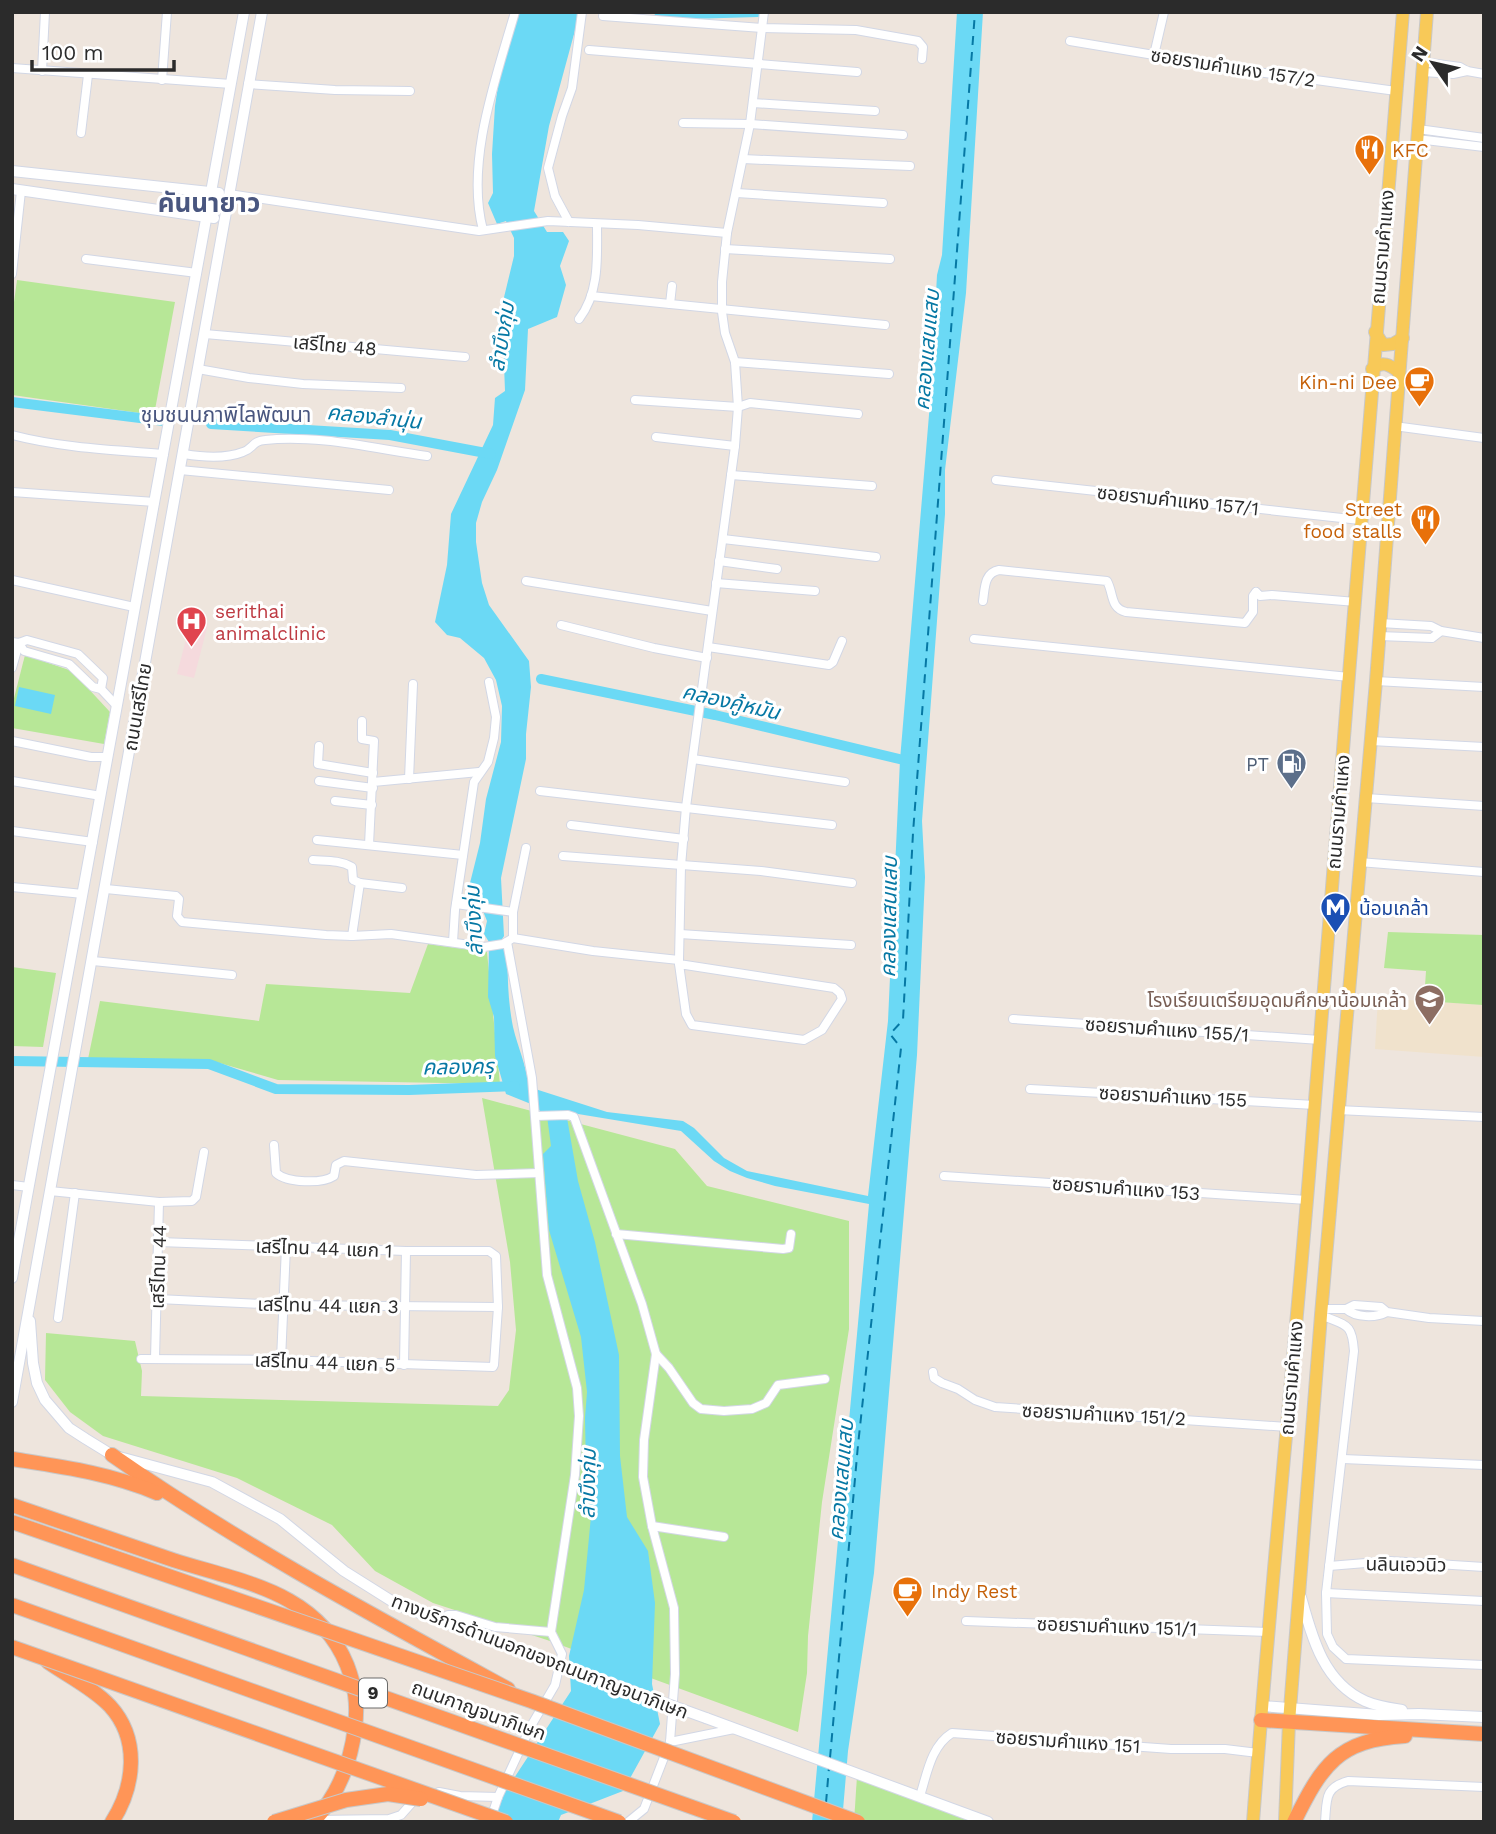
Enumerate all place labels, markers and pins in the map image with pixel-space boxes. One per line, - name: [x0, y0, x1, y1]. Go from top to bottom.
- restaurant icon: KFC: [1352, 133, 1386, 177]
- place label: KFC: [1392, 139, 1429, 162]
- cafe icon: Kin-ni Dee: [1403, 365, 1437, 409]
- place label: Kin-ni Dee: [1299, 371, 1397, 394]
- place label: Street food stalls: [1303, 498, 1402, 543]
- restaurant icon: Street food stalls: [1408, 503, 1442, 547]
- place label: serithai animalclinic: [215, 600, 326, 645]
- hospital icon: serithai animalclinic: [175, 605, 209, 649]
- fuel station icon: PT: [1275, 747, 1309, 791]
- place label: PT: [1246, 753, 1269, 776]
- metro station icon: น้อมเกล้า: [1319, 891, 1353, 935]
- place label: น้อมเกล้า: [1359, 897, 1429, 920]
- school or university icon: โรงเรียนเตรียมอุดมศึกษาน้อมเกล้า: [1413, 983, 1447, 1027]
- place label: โรงเรียนเตรียมอุดมศึกษาน้อมเกล้า: [1147, 989, 1407, 1012]
- cafe icon: Indy Rest: [891, 1574, 925, 1618]
- place label: Indy Rest: [931, 1580, 1017, 1603]

